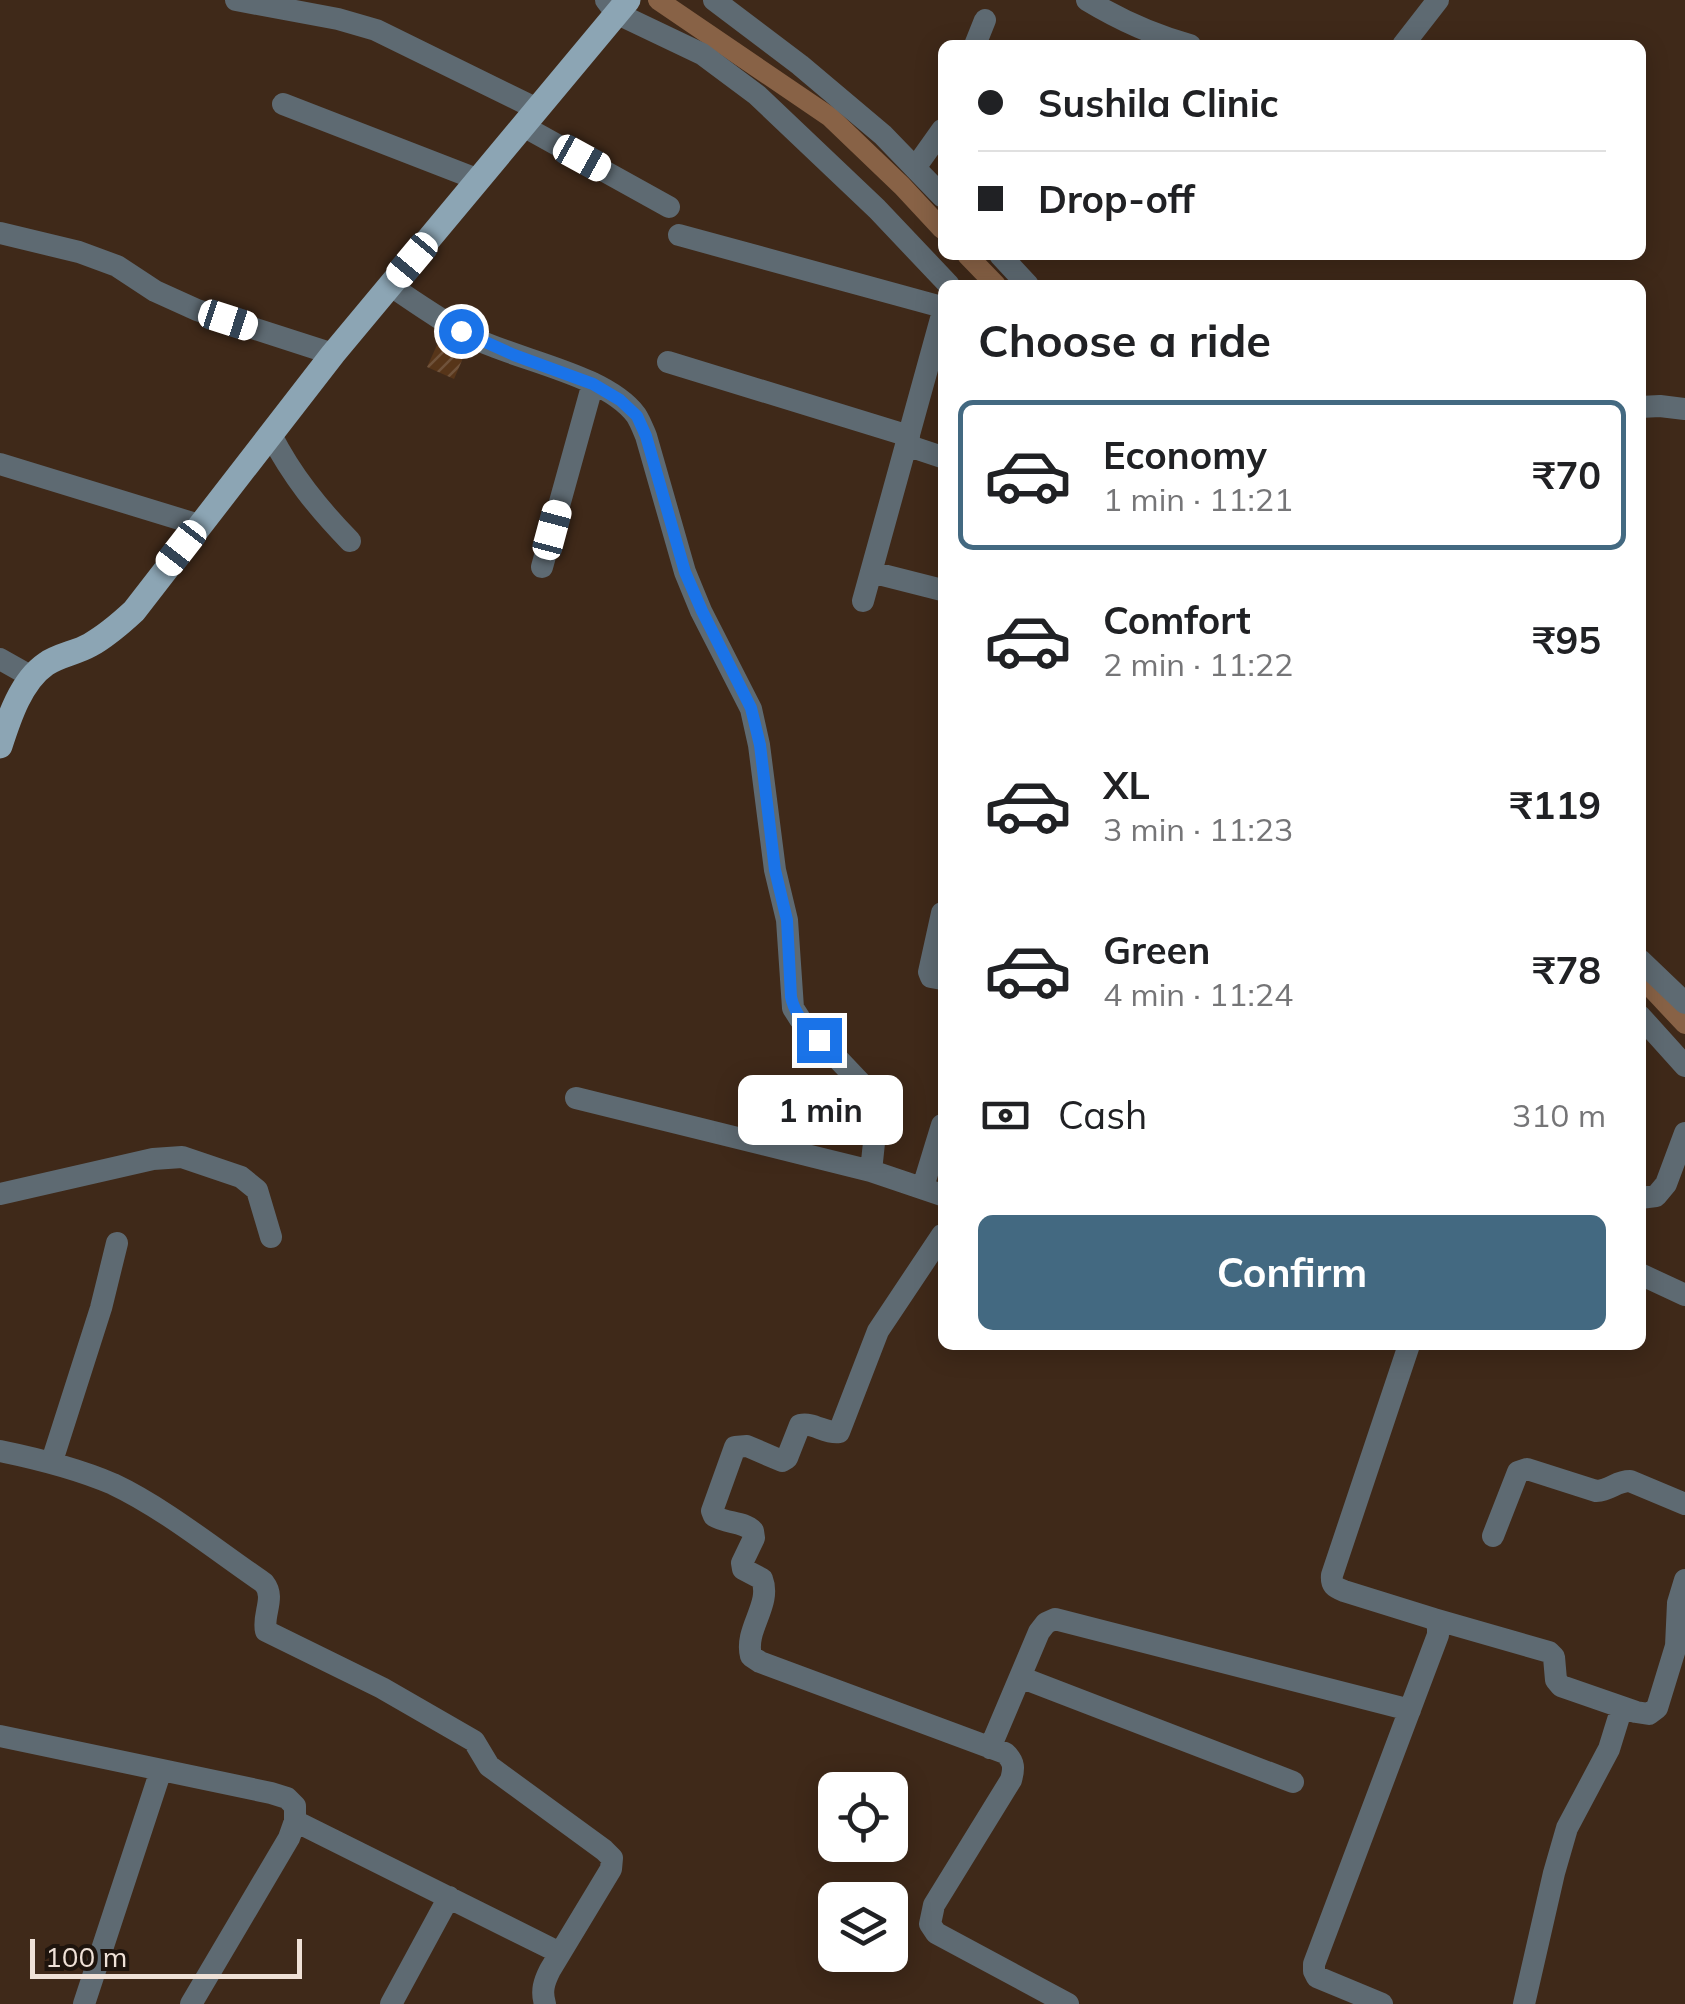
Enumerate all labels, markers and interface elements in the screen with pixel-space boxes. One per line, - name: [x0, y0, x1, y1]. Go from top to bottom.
- text: Sushila Clinic: [1038, 79, 1279, 127]
- car: [548, 130, 616, 186]
- text: Drop-off: [1038, 175, 1195, 223]
- car: [381, 227, 443, 293]
- car: [195, 296, 261, 344]
- route start: [439, 309, 484, 354]
- text: Choose a ride: [978, 312, 1271, 368]
- icon: car: [983, 430, 1073, 520]
- text: Economy: [1103, 431, 1267, 479]
- text: ₹70: [1533, 451, 1601, 499]
- text: 1 min · 11:21: [1103, 479, 1293, 519]
- car: [530, 497, 574, 563]
- car: [151, 515, 211, 581]
- icon: car: [983, 595, 1073, 685]
- text: Comfort: [1103, 596, 1251, 644]
- text: ₹95: [1533, 616, 1601, 664]
- text: 2 min · 11:22: [1103, 644, 1293, 684]
- icon: car: [983, 760, 1073, 850]
- text: XL: [1103, 761, 1150, 809]
- text: ₹119: [1510, 781, 1601, 829]
- text: 3 min · 11:23: [1103, 809, 1293, 849]
- icon: car: [983, 925, 1073, 1015]
- text: Green: [1103, 926, 1210, 974]
- text: ₹78: [1533, 946, 1601, 994]
- text: 4 min · 11:24: [1103, 974, 1293, 1014]
- route end: [797, 1018, 842, 1063]
- callout: 1 min: [736, 1075, 902, 1145]
- icon: cash: [978, 1088, 1033, 1143]
- text: 1 min: [778, 1090, 863, 1130]
- text: Cash: [1058, 1091, 1147, 1139]
- text: 310 m: [1512, 1095, 1606, 1135]
- button: Confirm: [978, 1215, 1606, 1330]
- map controls: [818, 1772, 908, 1972]
- button: locate: [818, 1772, 908, 1862]
- button: layers: [818, 1882, 908, 1972]
- scale bar: [30, 1934, 302, 1978]
- text: 100 m: [45, 1939, 127, 1974]

